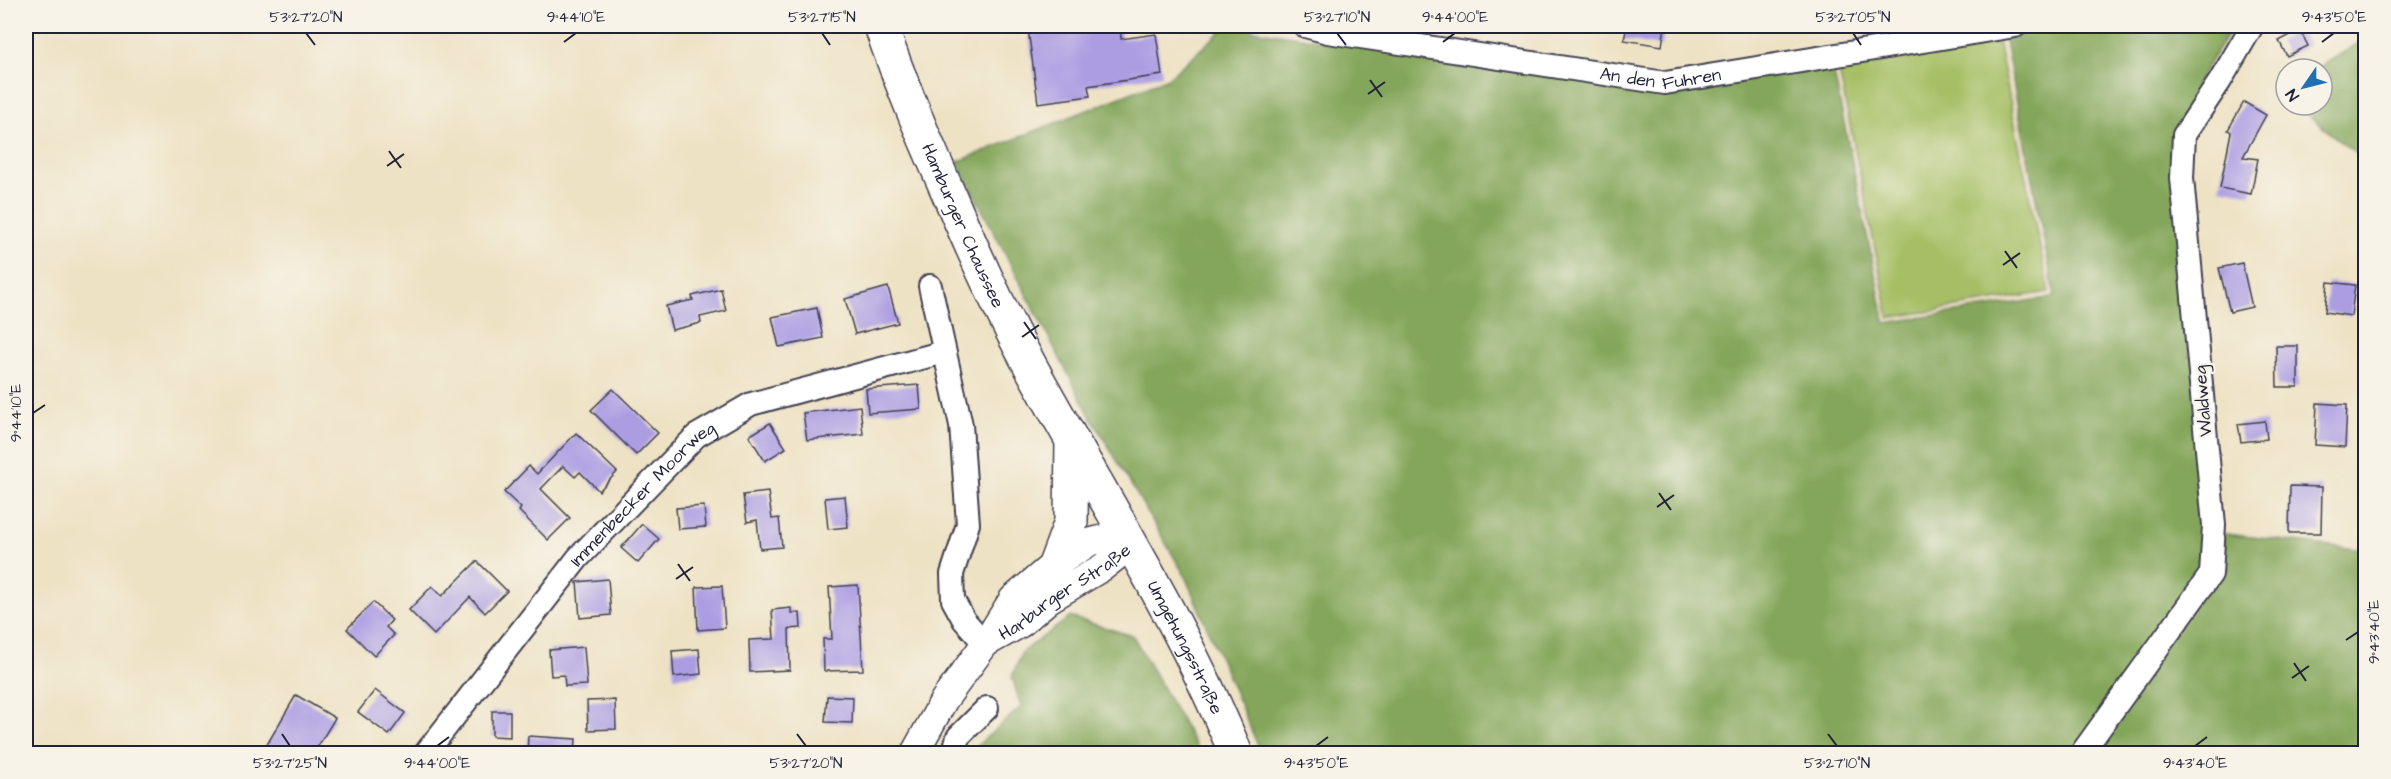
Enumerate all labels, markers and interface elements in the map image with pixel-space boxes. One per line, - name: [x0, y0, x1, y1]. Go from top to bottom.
- text: 53°27'20"N: [270, 7, 342, 28]
- text: 9°44'10"E: [547, 7, 605, 28]
- text: 53°27'15"N: [788, 7, 856, 28]
- text: 53°27'10"N: [1304, 7, 1370, 28]
- text: 9°44'00"E: [1422, 7, 1488, 28]
- text: 53°27'05"N: [1816, 7, 1890, 28]
- text: 9°43'50"E: [2302, 7, 2366, 28]
- north arrow: [2274, 57, 2334, 117]
- street label: An den Fuhren: [1598, 61, 1723, 96]
- text: N: [2281, 85, 2304, 105]
- street label: Hamburger Chaussee: [916, 140, 1011, 312]
- street label: Waldweg: [2187, 364, 2220, 438]
- text: 9°44'10"E: [6, 384, 27, 442]
- street label: Immenbecker Moorweg: [564, 415, 720, 571]
- street label: Harburger Straße: [994, 537, 1136, 646]
- street label: Umgehungsstraße: [1141, 576, 1230, 718]
- text: 9°43'40"E: [2364, 600, 2385, 664]
- text: 53°27'25"N: [253, 753, 327, 774]
- text: 9°44'00"E: [404, 753, 470, 774]
- text: 53°27'20"N: [770, 753, 842, 774]
- text: 9°43'50"E: [1284, 753, 1348, 774]
- text: 53°27'10"N: [1804, 753, 1870, 774]
- text: 9°43'40"E: [2163, 753, 2227, 774]

